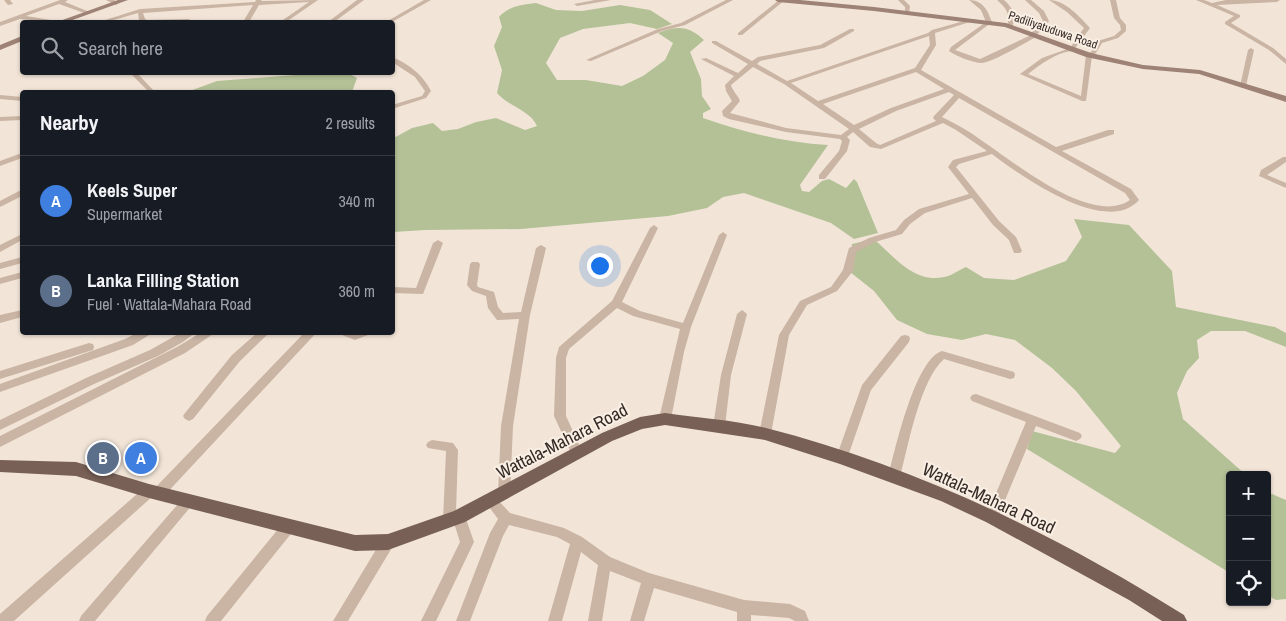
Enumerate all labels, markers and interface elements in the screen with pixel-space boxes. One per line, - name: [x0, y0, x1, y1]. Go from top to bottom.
- street label: Padiliyatuduwa Road: [1006, 7, 1100, 53]
- search box: [20, 20, 395, 75]
- icon: search: [38, 34, 66, 62]
- text: Search here: [78, 35, 163, 61]
- text: Nearby: [40, 108, 98, 137]
- text: 2 results: [325, 112, 375, 134]
- text: Keels Super: [87, 177, 177, 203]
- text: A: [51, 190, 61, 212]
- text: 340 m: [339, 190, 375, 212]
- text: Supermarket: [87, 203, 162, 225]
- your location: [587, 253, 613, 279]
- text: Lanka Filling Station: [87, 267, 239, 293]
- text: B: [51, 280, 61, 302]
- text: 360 m: [339, 280, 375, 302]
- text: Fuel · Wattala-Mahara Road: [87, 293, 251, 315]
- street label: Wattala-Mahara Road: [492, 397, 632, 485]
- pin: B: [87, 439, 119, 477]
- pin: A: [125, 439, 157, 477]
- street label: Wattala-Mahara Road: [919, 456, 1059, 540]
- map controls: [1226, 471, 1271, 606]
- button: +: [1226, 471, 1271, 516]
- button: −: [1226, 516, 1271, 561]
- button: locate: [1226, 561, 1271, 606]

